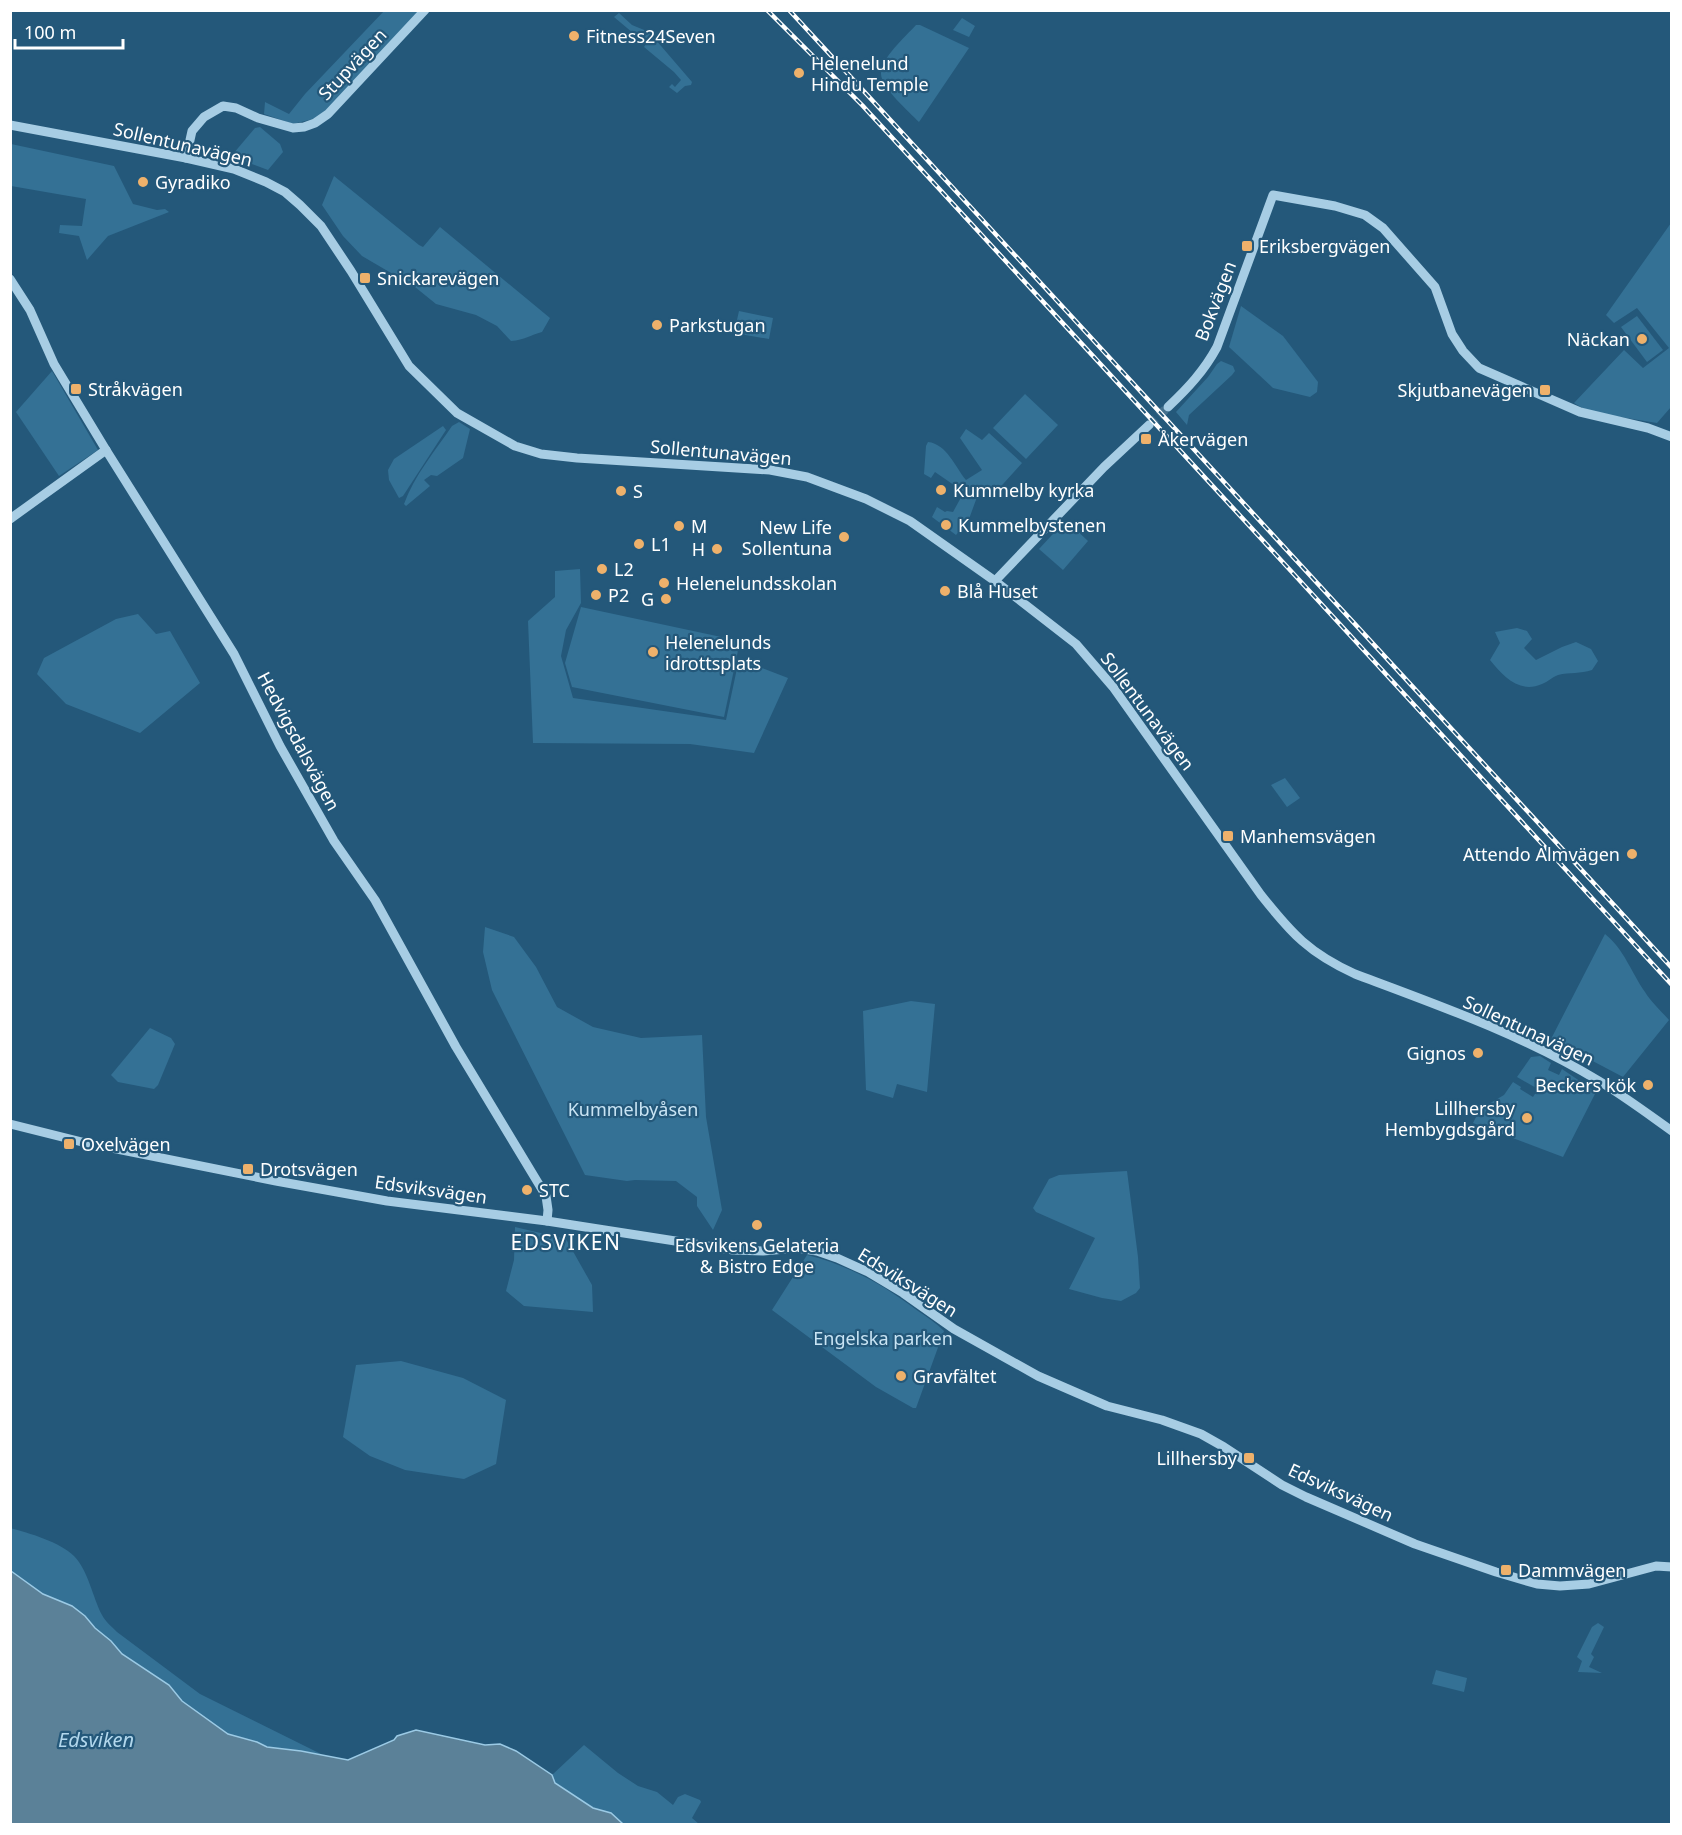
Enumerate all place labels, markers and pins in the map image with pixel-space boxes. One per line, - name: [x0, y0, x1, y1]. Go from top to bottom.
- place label: Fitness24Seven: [586, 24, 716, 48]
- marker: Fitness24Seven: [567, 29, 581, 43]
- place label: Helenelund Hindu Temple: [811, 51, 929, 96]
- marker: Helenelund Hindu Temple: [792, 66, 806, 80]
- place label: Gyradiko: [155, 170, 231, 194]
- marker: Gyradiko: [136, 175, 150, 189]
- place label: Eriksbergvägen: [1259, 234, 1390, 258]
- marker: Eriksbergvägen: [1240, 239, 1254, 253]
- place label: Snickarevägen: [377, 266, 499, 290]
- marker: Snickarevägen: [358, 271, 372, 285]
- place label: Parkstugan: [669, 313, 766, 337]
- marker: Parkstugan: [650, 318, 664, 332]
- place label: Näckan: [1567, 327, 1630, 351]
- marker: Näckan: [1635, 332, 1649, 346]
- place label: Stråkvägen: [88, 377, 183, 401]
- place label: Skjutbanevägen: [1398, 378, 1533, 402]
- marker: Stråkvägen: [69, 382, 83, 396]
- marker: Skjutbanevägen: [1538, 383, 1552, 397]
- place label: Åkervägen: [1158, 427, 1248, 451]
- marker: Åkervägen: [1139, 432, 1153, 446]
- place label: Kummelby kyrka: [953, 478, 1094, 502]
- place label: S: [633, 479, 643, 503]
- marker: Kummelby kyrka: [934, 483, 948, 497]
- marker: S: [614, 484, 628, 498]
- place label: Kummelbystenen: [958, 513, 1106, 537]
- place label: M: [691, 514, 707, 538]
- place label: New Life Sollentuna: [742, 515, 832, 560]
- marker: Kummelbystenen: [939, 518, 953, 532]
- marker: M: [672, 519, 686, 533]
- marker: New Life Sollentuna: [837, 530, 851, 544]
- place label: L1: [651, 532, 671, 556]
- marker: L1: [632, 537, 646, 551]
- place label: H: [692, 537, 705, 561]
- marker: H: [710, 542, 724, 556]
- place label: L2: [614, 557, 634, 581]
- marker: L2: [595, 562, 609, 576]
- place label: Helenelundsskolan: [676, 571, 837, 595]
- marker: Helenelundsskolan: [657, 576, 671, 590]
- place label: Blå Huset: [957, 579, 1038, 603]
- place label: P2: [608, 583, 629, 607]
- marker: Blå Huset: [938, 584, 952, 598]
- place label: G: [641, 587, 654, 611]
- marker: P2: [589, 588, 603, 602]
- marker: G: [659, 592, 673, 606]
- place label: Helenelunds idrottsplats: [665, 630, 771, 675]
- marker: Helenelunds idrottsplats: [646, 645, 660, 659]
- place label: Manhemsvägen: [1240, 824, 1376, 848]
- marker: Manhemsvägen: [1221, 829, 1235, 843]
- place label: Attendo Almvägen: [1463, 842, 1620, 866]
- marker: Attendo Almvägen: [1625, 847, 1639, 861]
- place label: Gignos: [1407, 1041, 1466, 1065]
- marker: Gignos: [1471, 1046, 1485, 1060]
- place label: Beckers kök: [1535, 1073, 1636, 1097]
- marker: Beckers kök: [1641, 1078, 1655, 1092]
- place label: Lillhersby Hembygdsgård: [1385, 1096, 1516, 1141]
- marker: Lillhersby Hembygdsgård: [1520, 1111, 1534, 1125]
- place label: Oxelvägen: [81, 1132, 171, 1156]
- marker: Oxelvägen: [62, 1137, 76, 1151]
- place label: Drotsvägen: [260, 1157, 358, 1181]
- marker: Drotsvägen: [241, 1162, 255, 1176]
- place label: STC: [539, 1178, 570, 1202]
- marker: STC: [520, 1183, 534, 1197]
- marker: Edsvikens Gelateria & Bistro Edge: [750, 1218, 764, 1232]
- place label: Edsvikens Gelateria & Bistro Edge: [675, 1233, 839, 1278]
- place label: Gravfältet: [913, 1364, 997, 1388]
- marker: Gravfältet: [894, 1369, 908, 1383]
- place label: Lillhersby: [1156, 1446, 1238, 1470]
- marker: Lillhersby: [1242, 1451, 1256, 1465]
- place label: Dammvägen: [1518, 1558, 1627, 1582]
- marker: Dammvägen: [1499, 1563, 1513, 1577]

